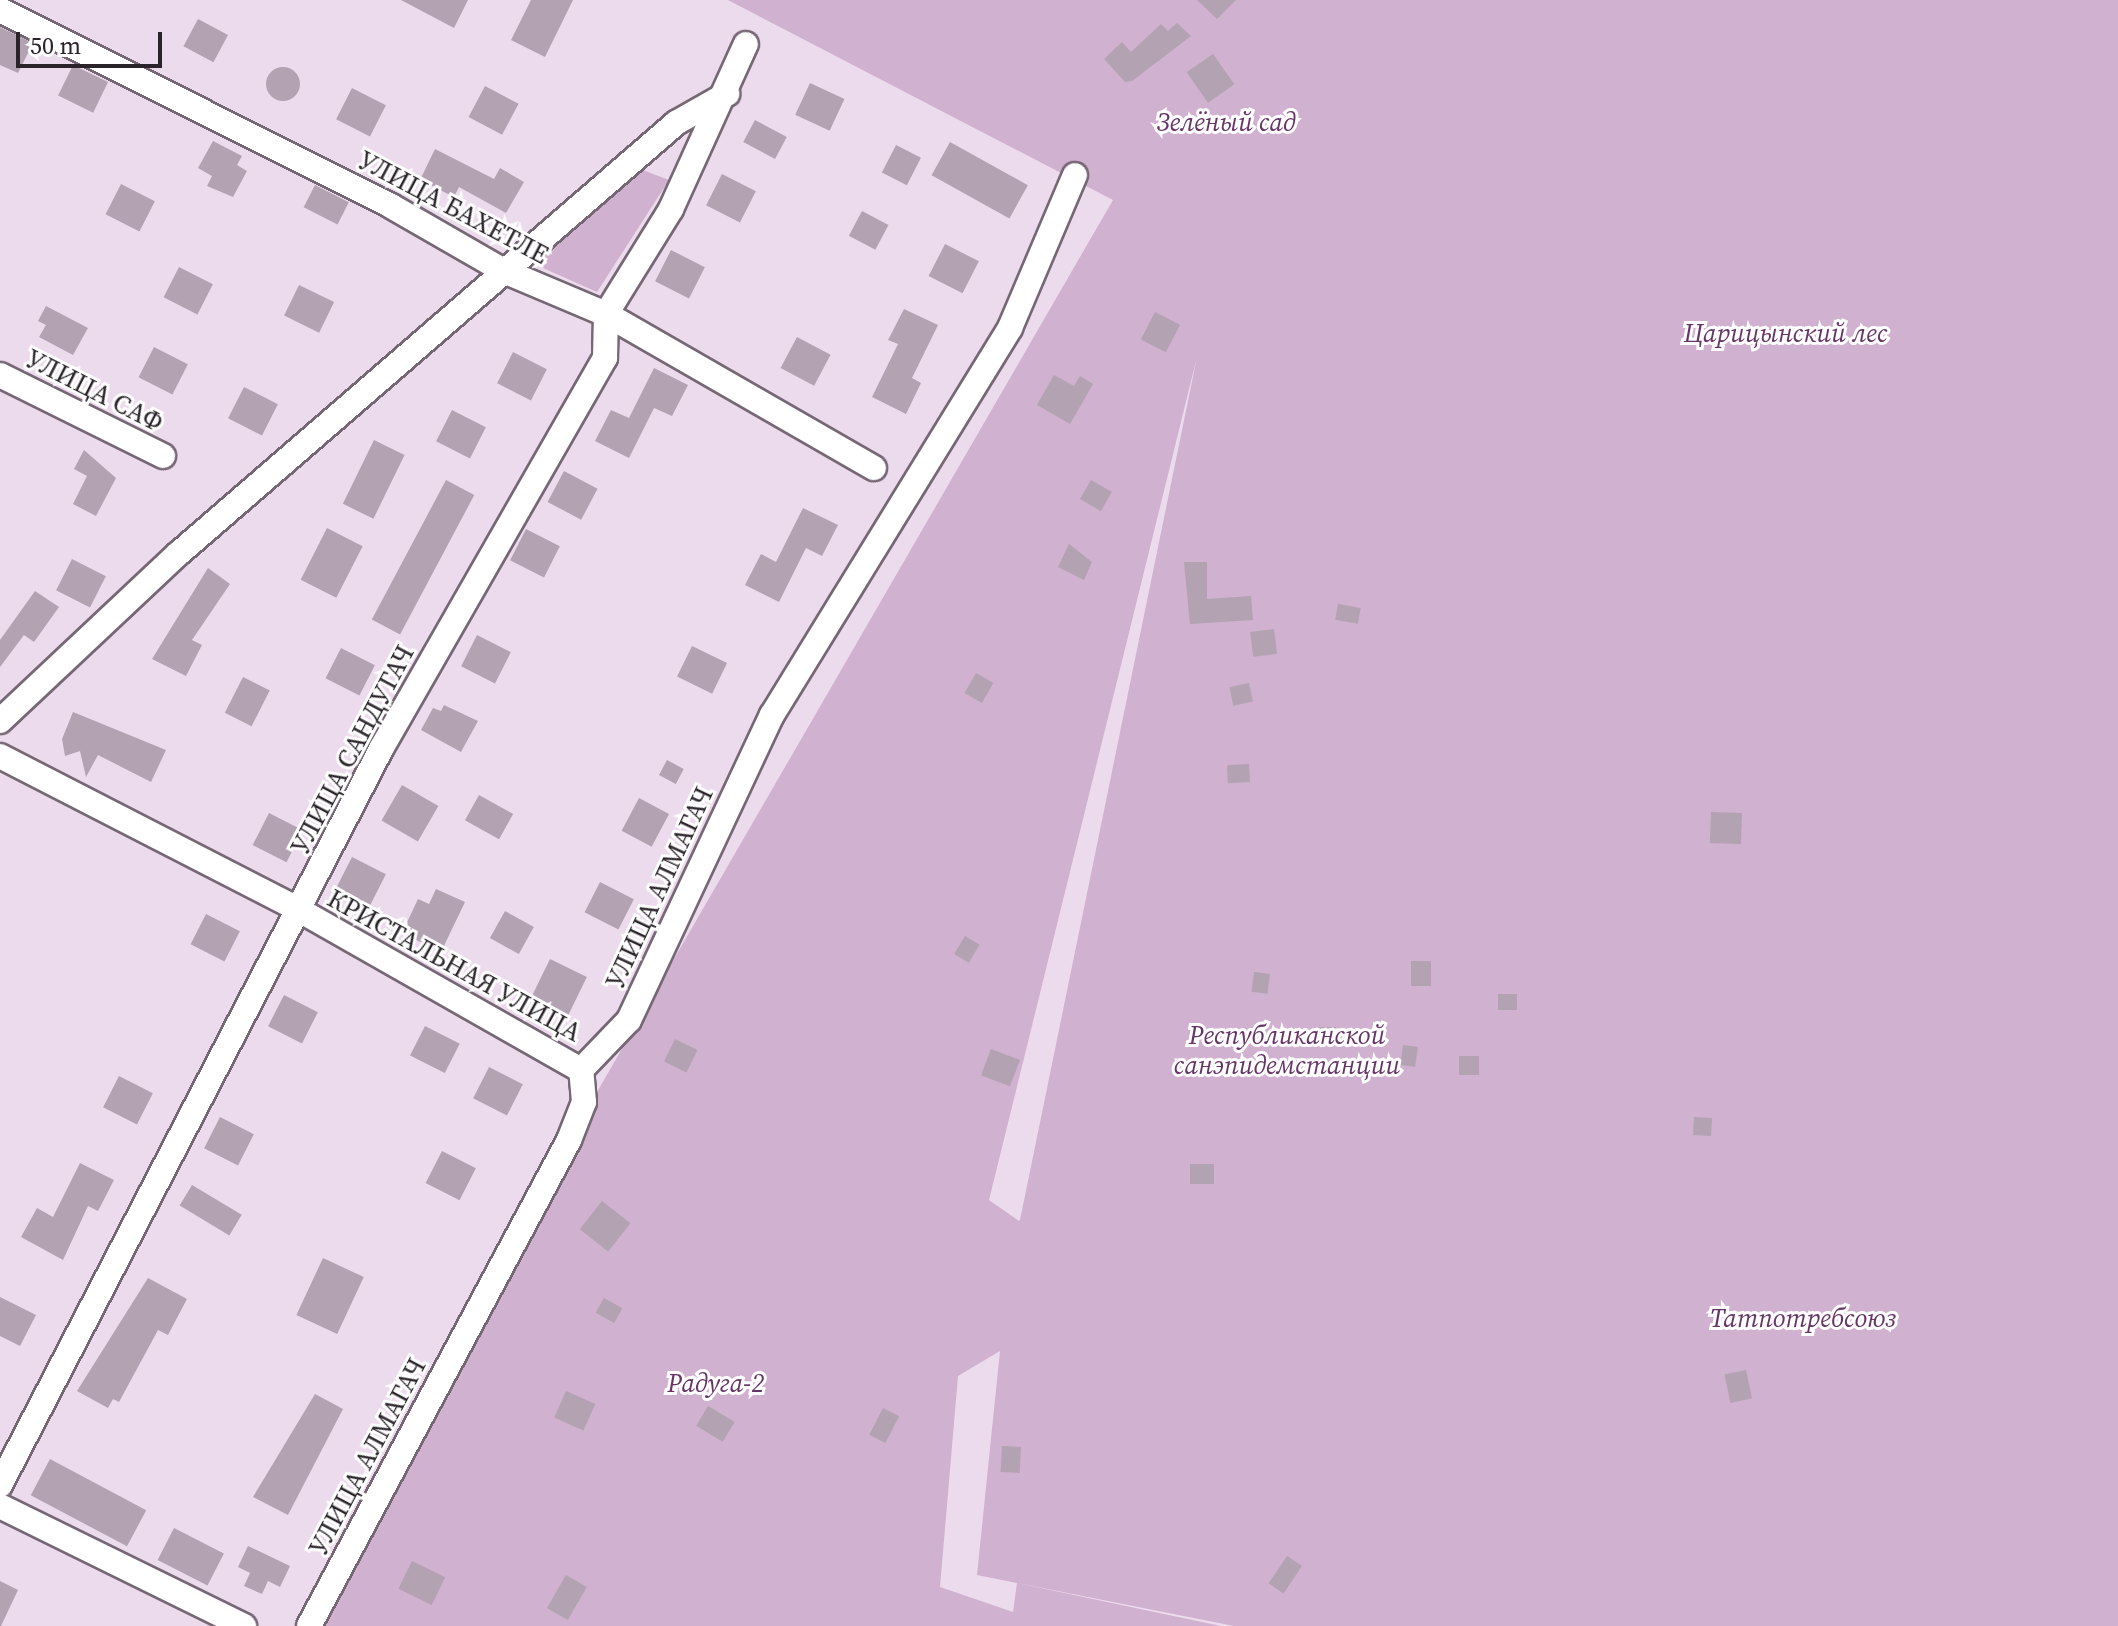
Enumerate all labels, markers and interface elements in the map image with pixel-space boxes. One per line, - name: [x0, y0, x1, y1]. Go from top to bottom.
- scale bar: [20, 16, 166, 66]
- text: 50 m: [30, 29, 81, 62]
- park label: Зелёный сад: [1157, 107, 1295, 139]
- street label: УЛИЦА БАХЕТЛЕ: [353, 145, 553, 271]
- park label: Царицынский лес: [1685, 318, 1887, 350]
- street label: УЛИЦА САФ: [20, 343, 168, 439]
- street label: УЛИЦА САНДУГАЧ: [285, 640, 421, 860]
- street label: УЛИЦА АЛМАГАЧ: [600, 782, 720, 994]
- street label: КРИСТАЛЬНАЯ УЛИЦА: [322, 883, 586, 1049]
- park label: Республиканской санэпидемстанции: [1174, 1020, 1400, 1082]
- park label: Татпотребсоюз: [1710, 1303, 1896, 1335]
- street label: УЛИЦА АЛМАГАЧ: [303, 1353, 433, 1561]
- park label: Радуга-2: [667, 1368, 765, 1400]

